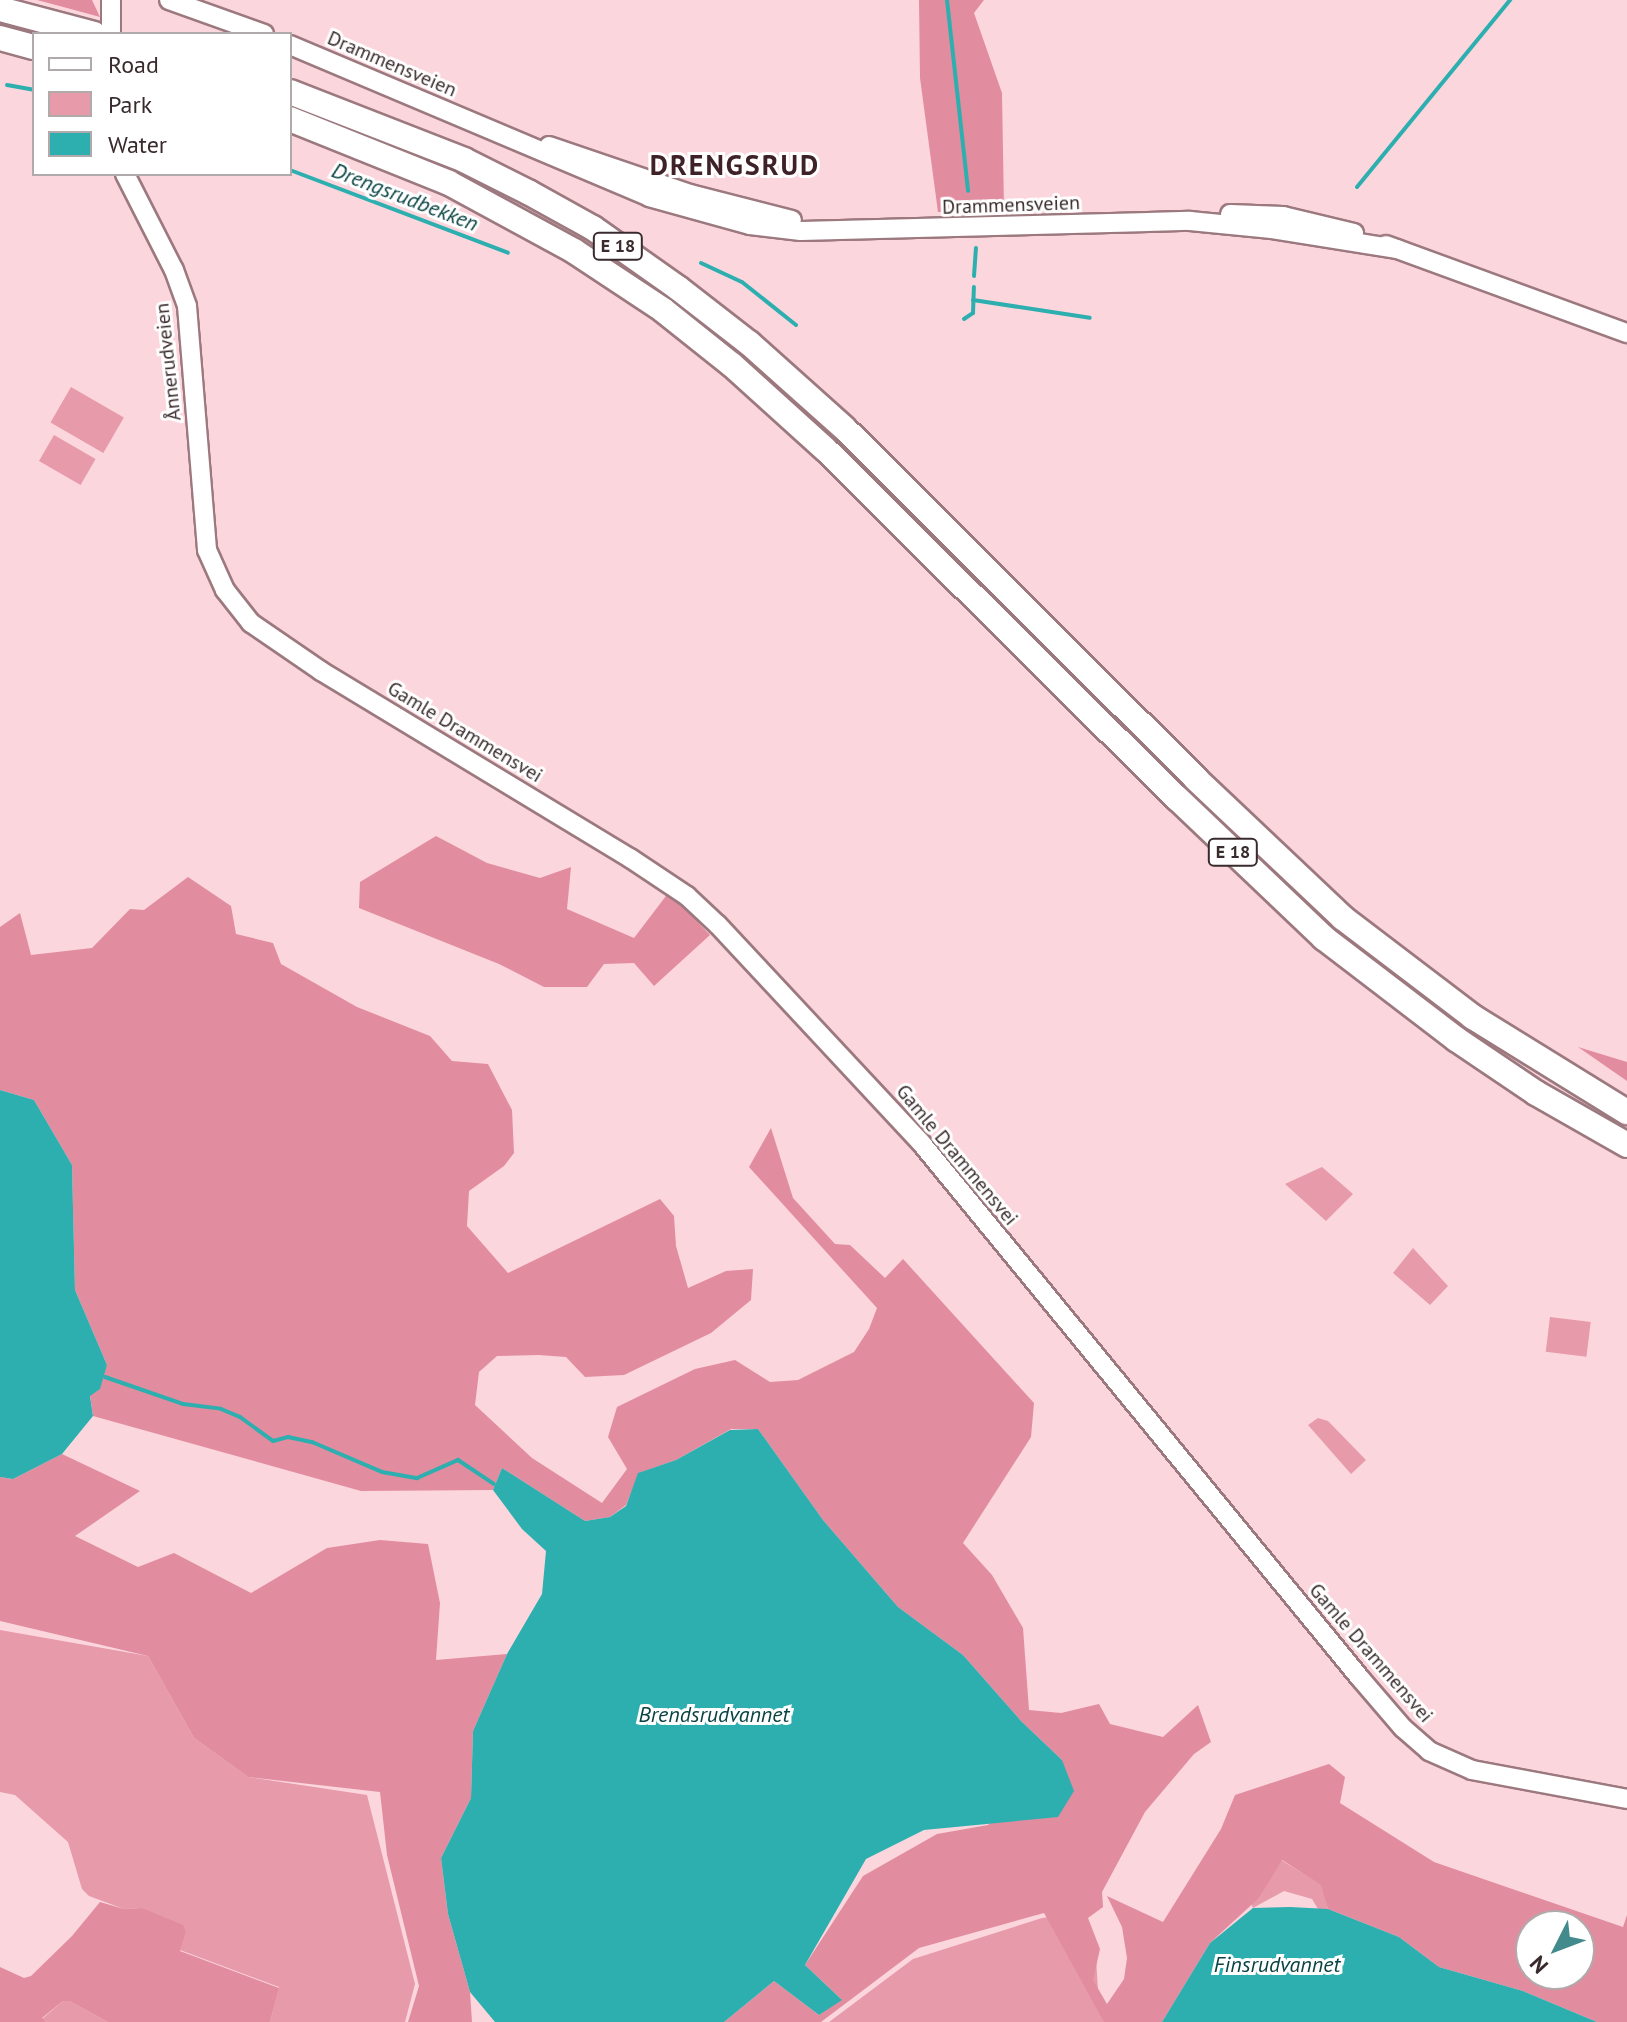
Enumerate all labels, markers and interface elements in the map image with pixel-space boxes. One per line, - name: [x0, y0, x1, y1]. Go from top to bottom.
- street label: Drammensveien: [324, 26, 460, 102]
- legend: [32, 32, 292, 176]
- text: Road: [108, 49, 159, 80]
- text: Park: [108, 89, 152, 120]
- text: Water: [108, 129, 167, 160]
- district label: DRENGSRUD: [650, 148, 820, 182]
- water label: Drengsrudbekken: [328, 157, 482, 237]
- street label: Drammensveien: [942, 191, 1080, 219]
- road number: E 18: [592, 232, 644, 260]
- street label: Ånnerudveien: [150, 302, 186, 422]
- street label: Gamle Drammensvei: [383, 676, 547, 788]
- road number: E 18: [1207, 838, 1259, 866]
- street label: Gamle Drammensvei: [891, 1080, 1023, 1230]
- street label: Gamle Drammensvei: [1304, 1579, 1438, 1727]
- water label: Brendsrudvannet: [639, 1702, 789, 1728]
- north arrow: [1515, 1910, 1595, 1990]
- text: N: [1523, 1950, 1554, 1979]
- water label: Finsrudvannet: [1214, 1952, 1340, 1978]

